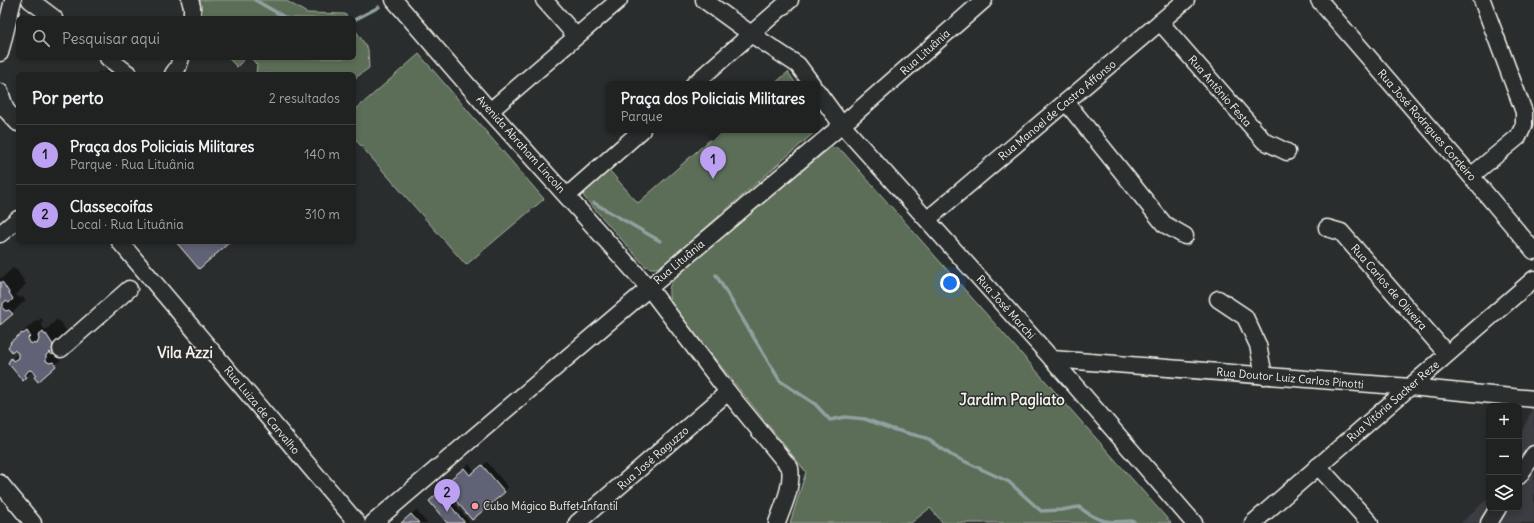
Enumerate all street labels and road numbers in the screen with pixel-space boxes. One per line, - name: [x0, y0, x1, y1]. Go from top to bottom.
- street label: Rua Lituânia: [897, 26, 953, 78]
- street label: Rua Antônio Festa: [1185, 53, 1255, 129]
- street label: Rua Manoel de Castro Affonso: [995, 57, 1119, 163]
- street label: Rua José Rodrigues Cordeiro: [1375, 66, 1479, 184]
- street label: Avenida Abraham Lincoln: [473, 92, 569, 196]
- street label: Rua Lituânia: [651, 237, 707, 287]
- street label: Rua Carlos de Oliveira: [1348, 241, 1430, 333]
- street label: Rua José Marchi: [974, 272, 1038, 342]
- street label: Rua Vitória Sacker Reze: [1344, 357, 1442, 445]
- street label: Rua Luiza de Carvalho: [221, 363, 303, 457]
- street label: Rua Doutor Luiz Carlos Pinotti: [1216, 365, 1364, 391]
- street label: Rua José Raguzzo: [614, 423, 692, 493]

